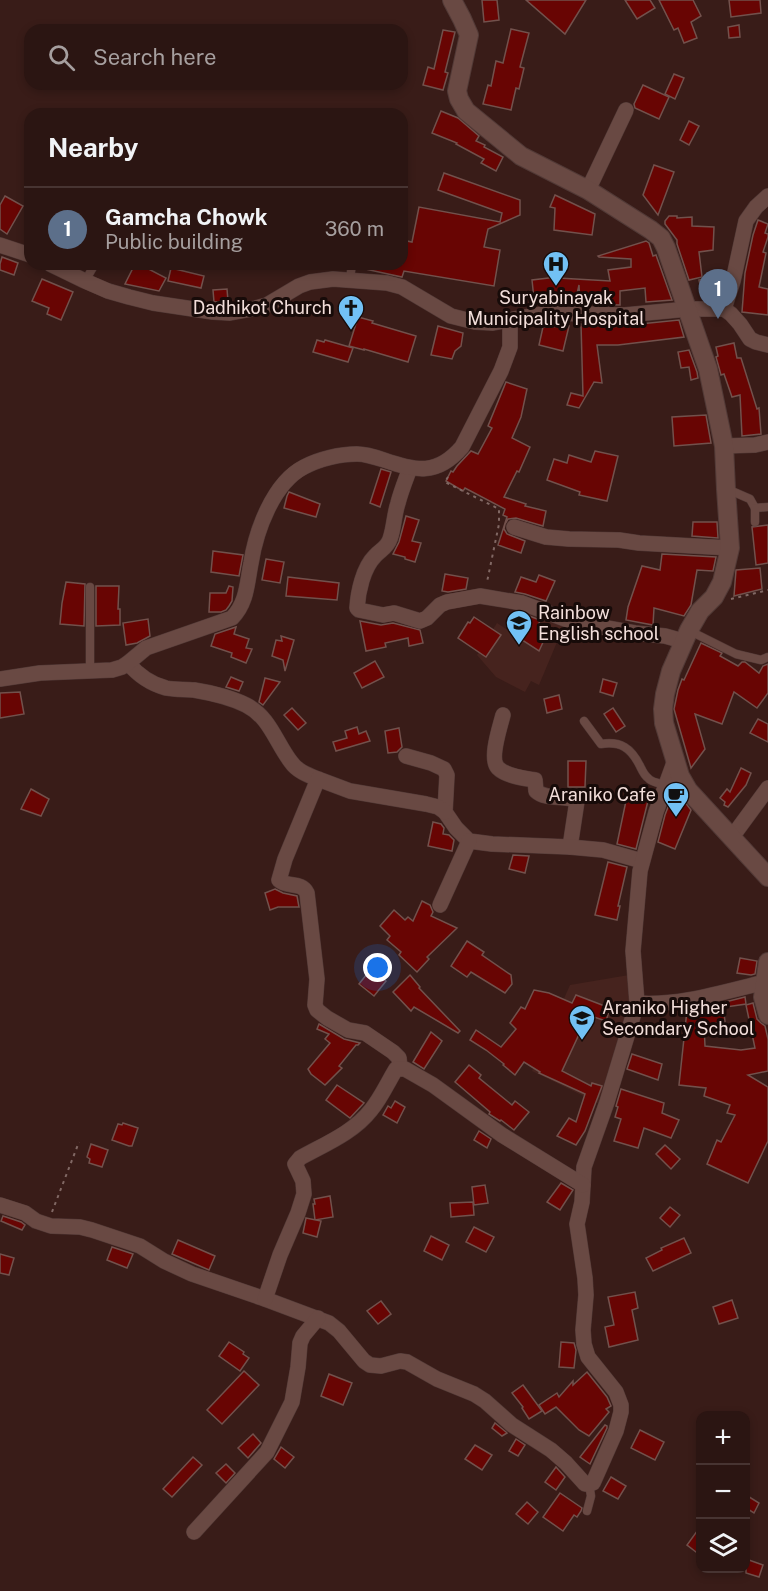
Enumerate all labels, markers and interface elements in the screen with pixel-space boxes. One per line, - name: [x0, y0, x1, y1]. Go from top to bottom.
- search box: [24, 24, 408, 90]
- icon: search: [45, 41, 78, 74]
- text: Search here: [93, 44, 217, 70]
- text: Nearby: [48, 132, 138, 163]
- text: Gamcha Chowk: [105, 204, 268, 230]
- text: 1: [63, 217, 72, 241]
- text: 360 m: [325, 217, 384, 241]
- text: Public building: [105, 230, 243, 254]
- hospital icon: Suryabinayak Municipality Hospital: [541, 249, 571, 287]
- pin: 1: [698, 270, 738, 319]
- place label: Suryabinayak Municipality Hospital: [467, 287, 645, 329]
- church icon: Dadhikot Church: [336, 293, 366, 331]
- place label: Dadhikot Church: [193, 297, 332, 318]
- place label: Rainbow English school: [538, 602, 659, 644]
- school or university icon: Rainbow English school: [504, 608, 534, 646]
- cafe icon: Araniko Cafe: [661, 780, 691, 818]
- place label: Araniko Cafe: [548, 784, 656, 805]
- your location: [363, 953, 392, 982]
- place label: Araniko Higher Secondary School: [602, 997, 754, 1039]
- school or university icon: Araniko Higher Secondary School: [567, 1003, 597, 1041]
- map controls: [696, 1411, 750, 1573]
- button: +: [696, 1411, 750, 1465]
- button: −: [696, 1465, 750, 1519]
- button: layers: [696, 1519, 750, 1573]

